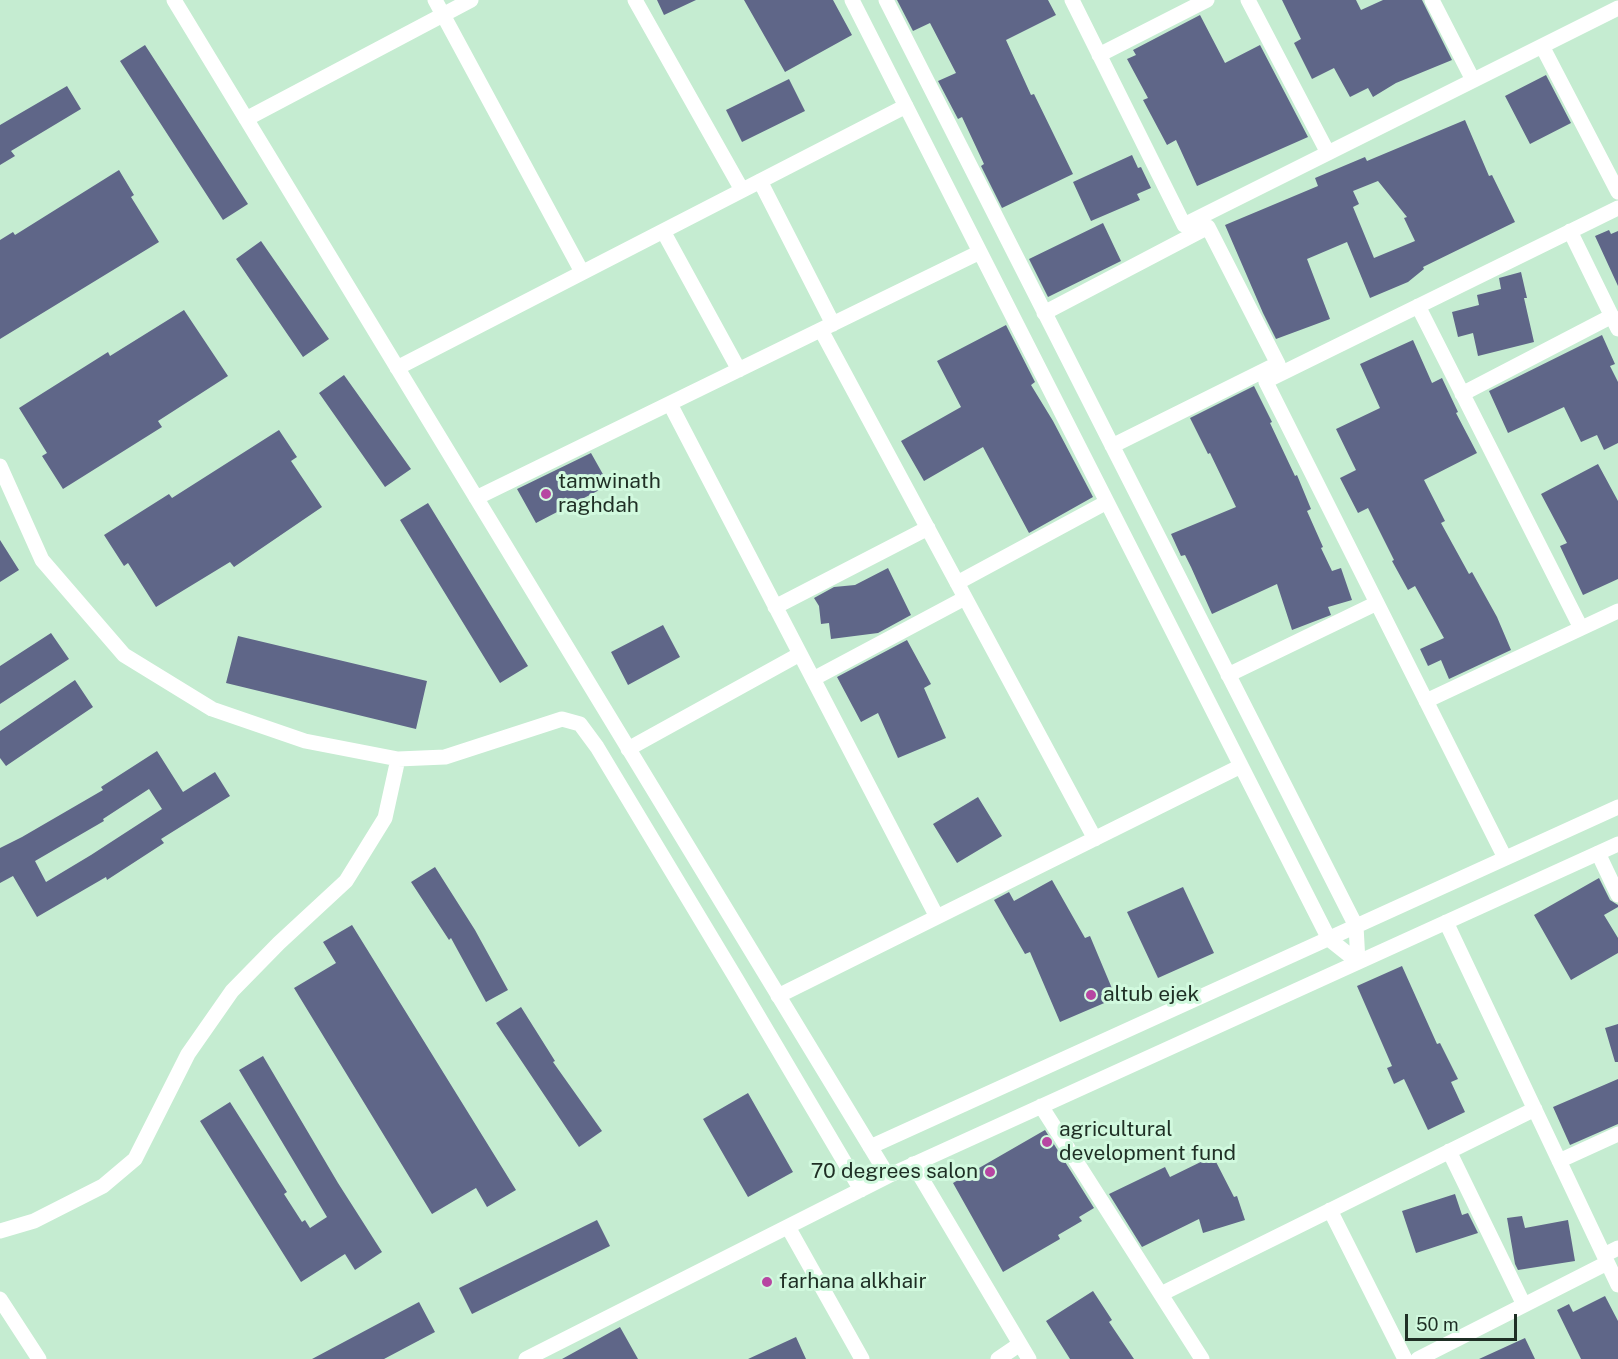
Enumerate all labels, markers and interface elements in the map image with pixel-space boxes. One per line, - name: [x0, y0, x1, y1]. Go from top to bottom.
- place label: tamwinath raghdah: [558, 469, 661, 519]
- marker: tamwinath raghdah: [539, 487, 553, 501]
- place label: altub ejek: [1103, 982, 1199, 1008]
- marker: altub ejek: [1084, 988, 1098, 1002]
- place label: agricultural development fund: [1059, 1117, 1236, 1167]
- marker: agricultural development fund: [1040, 1135, 1054, 1149]
- place label: 70 degrees salon: [811, 1159, 978, 1185]
- marker: 70 degrees salon: [983, 1165, 997, 1179]
- place label: farhana alkhair: [779, 1269, 927, 1295]
- marker: farhana alkhair: [760, 1275, 774, 1289]
- scale bar: [1408, 1302, 1520, 1340]
- text: 50 m: [1416, 1314, 1459, 1335]

